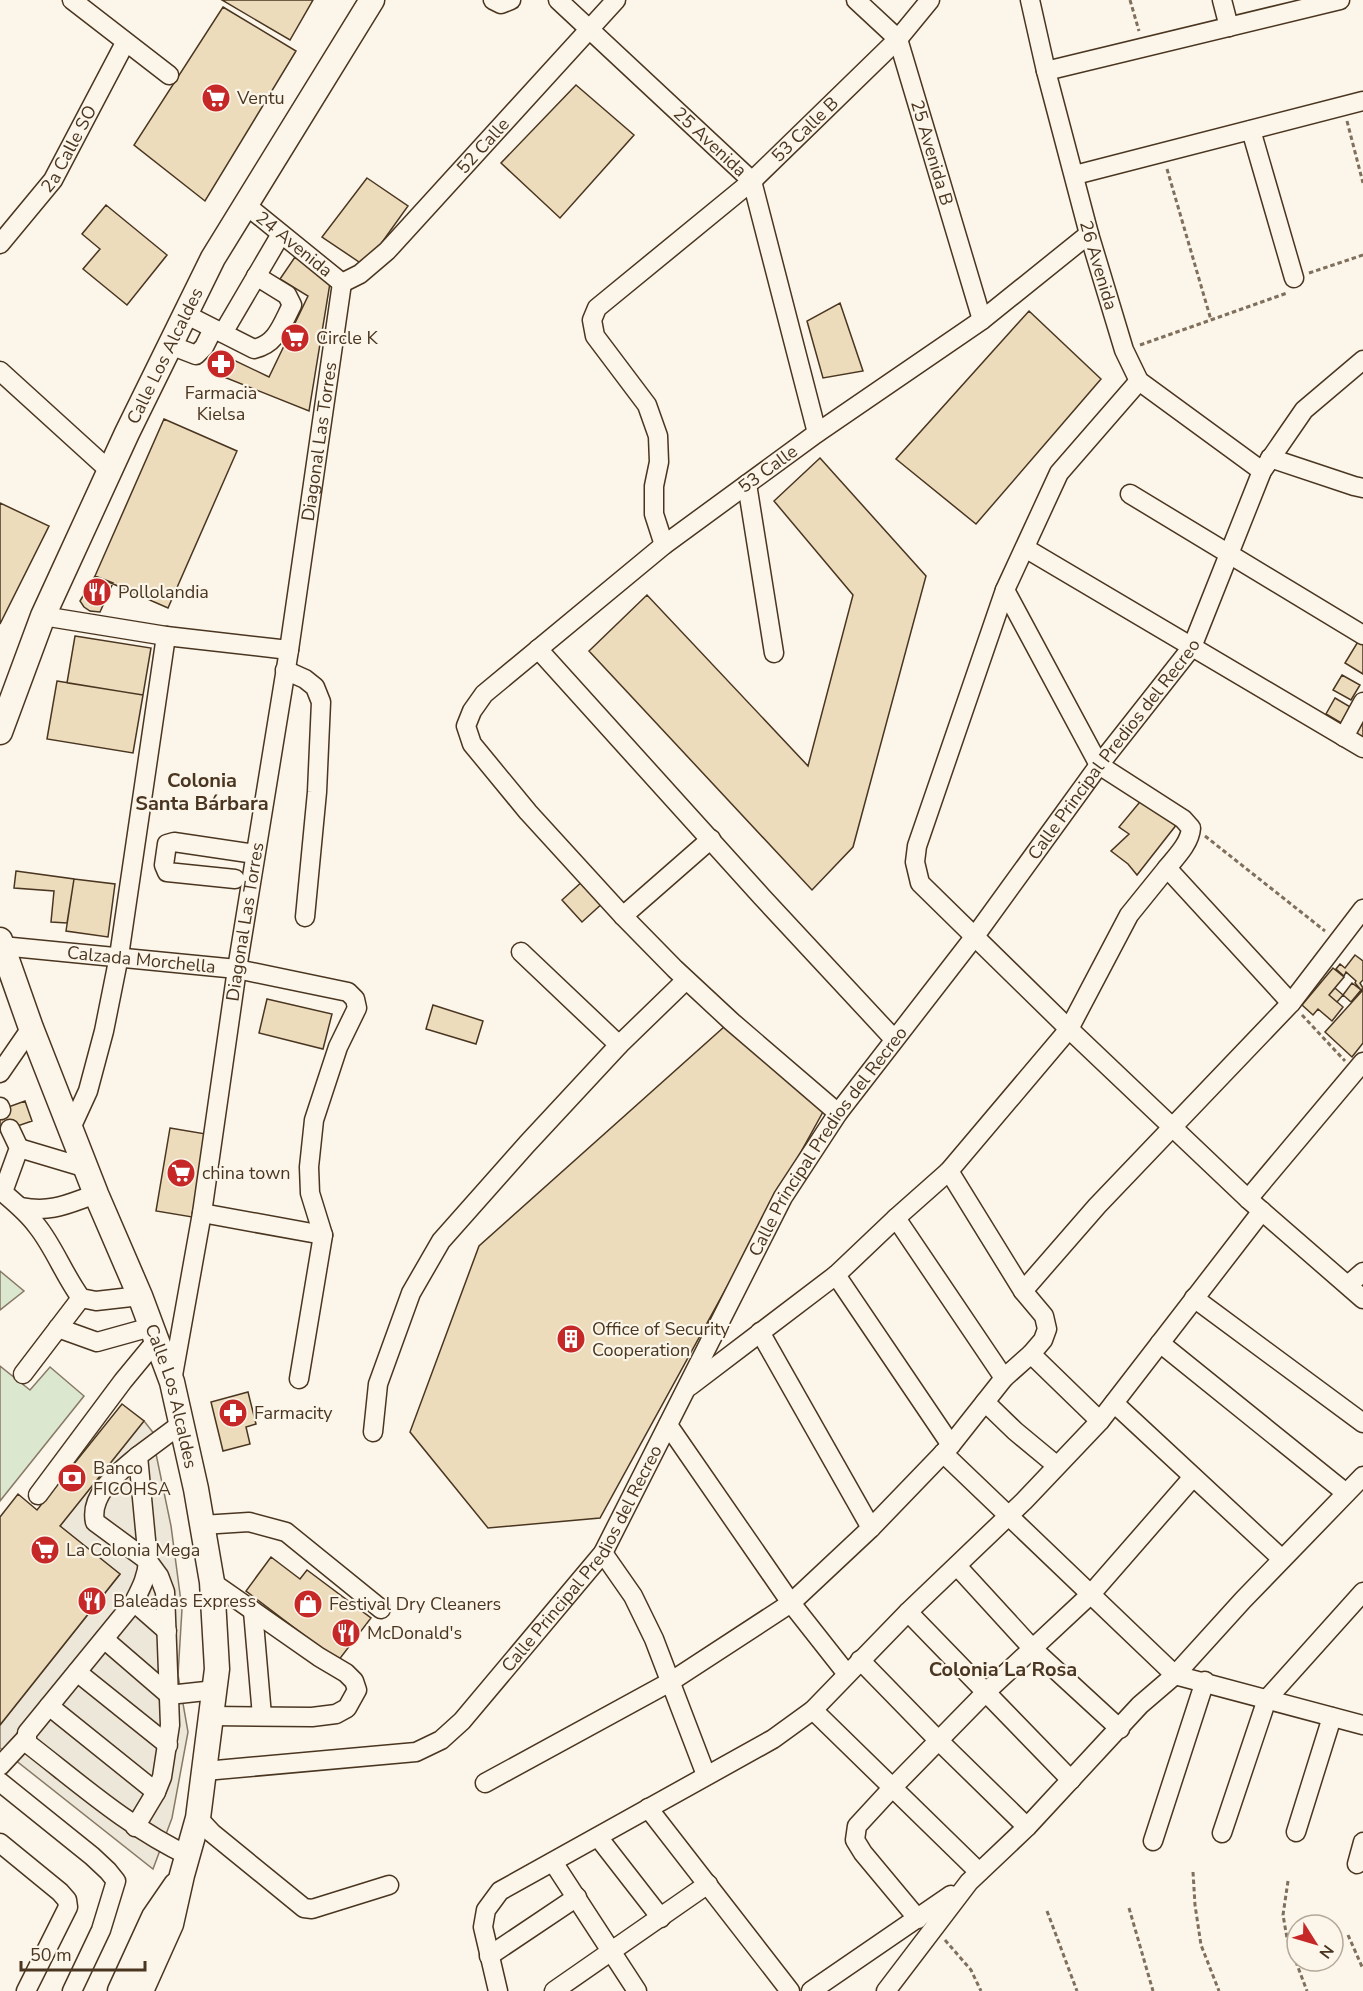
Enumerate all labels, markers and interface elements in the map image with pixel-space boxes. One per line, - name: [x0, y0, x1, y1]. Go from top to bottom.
- supermarket icon: Ventu: [200, 82, 232, 114]
- place label: Ventu: [236, 86, 285, 110]
- street label: 53 Calle B: [766, 91, 844, 168]
- street label: 25 Avenida B: [905, 97, 959, 208]
- street label: 2a Calle SO: [35, 101, 102, 198]
- street label: 25 Avenida: [668, 102, 752, 182]
- street label: 52 Calle: [451, 113, 515, 179]
- street label: 24 Avenida: [251, 206, 337, 282]
- street label: 26 Avenida: [1074, 218, 1123, 313]
- street label: Calle Los Alcaldes: [121, 284, 209, 428]
- supermarket icon: Circle K: [279, 322, 311, 354]
- place label: Circle K: [316, 326, 378, 350]
- pharmacy icon: Farmacia Kielsa: [205, 348, 237, 380]
- street label: Diagonal Las Torres: [296, 360, 342, 523]
- place label: Farmacia Kielsa: [185, 381, 257, 426]
- street label: 53 Calle: [733, 439, 802, 499]
- restaurant icon: Pollolandia: [81, 576, 113, 608]
- place label: Pollolandia: [118, 580, 209, 604]
- street label: Calle Principal Predios del Recreo: [1022, 636, 1206, 865]
- district label: Colonia Santa Bárbara: [135, 767, 269, 817]
- street label: Diagonal Las Torres: [221, 841, 269, 1003]
- street label: Calzada Morchella: [66, 940, 217, 979]
- street label: Calle Principal Predios del Recreo: [743, 1022, 913, 1260]
- supermarket icon: china town: [165, 1157, 197, 1189]
- place label: china town: [202, 1161, 291, 1185]
- place label: Office of Security Cooperation: [592, 1317, 731, 1362]
- street label: Calle Los Alcaldes: [139, 1321, 203, 1471]
- building icon: Office of Security Cooperation: [555, 1323, 587, 1355]
- pharmacy icon: Farmacity: [217, 1397, 249, 1429]
- place label: Farmacity: [254, 1401, 333, 1425]
- street label: Calle Principal Predios del Recreo: [496, 1441, 668, 1677]
- place label: Banco FICOHSA: [93, 1456, 171, 1501]
- bank icon: Banco FICOHSA: [56, 1462, 88, 1494]
- supermarket icon: La Colonia Mega: [29, 1534, 61, 1566]
- place label: La Colonia Mega: [66, 1538, 200, 1562]
- restaurant icon: Baleadas Express: [76, 1585, 108, 1617]
- shop icon: Festival Dry Cleaners: [292, 1588, 324, 1620]
- place label: Baleadas Express: [113, 1589, 256, 1613]
- place label: Festival Dry Cleaners: [329, 1592, 501, 1616]
- restaurant icon: McDonald's: [330, 1617, 362, 1649]
- place label: McDonald's: [367, 1621, 462, 1645]
- district label: Colonia La Rosa: [929, 1656, 1077, 1683]
- north arrow: [1285, 1913, 1345, 1973]
- scale bar: [21, 1934, 146, 1972]
- text: N: [1314, 1940, 1339, 1963]
- text: 50 m: [30, 1943, 72, 1967]

